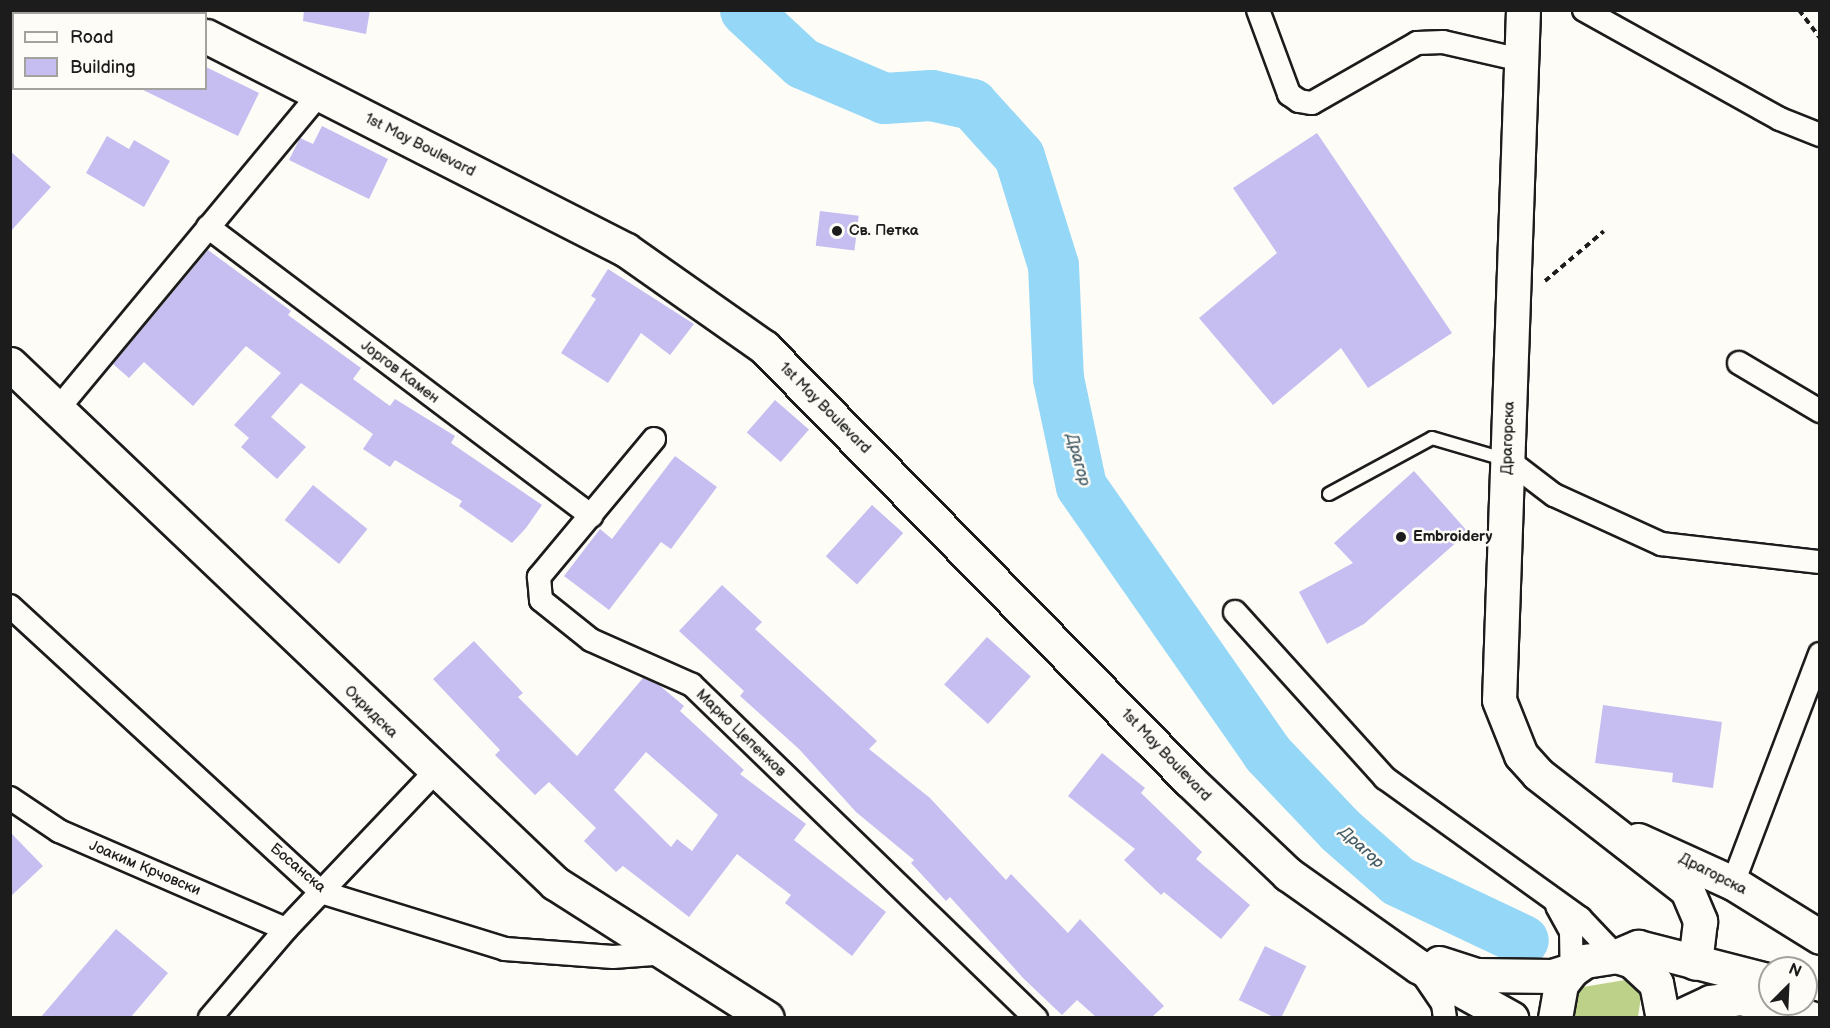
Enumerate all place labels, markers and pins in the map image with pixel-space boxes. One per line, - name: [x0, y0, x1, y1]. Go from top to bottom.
- place label: Св. Петка: [849, 222, 918, 240]
- marker: Св. Петка: [830, 224, 844, 238]
- place label: Embroidery: [1413, 528, 1492, 546]
- marker: Embroidery: [1394, 530, 1408, 544]

